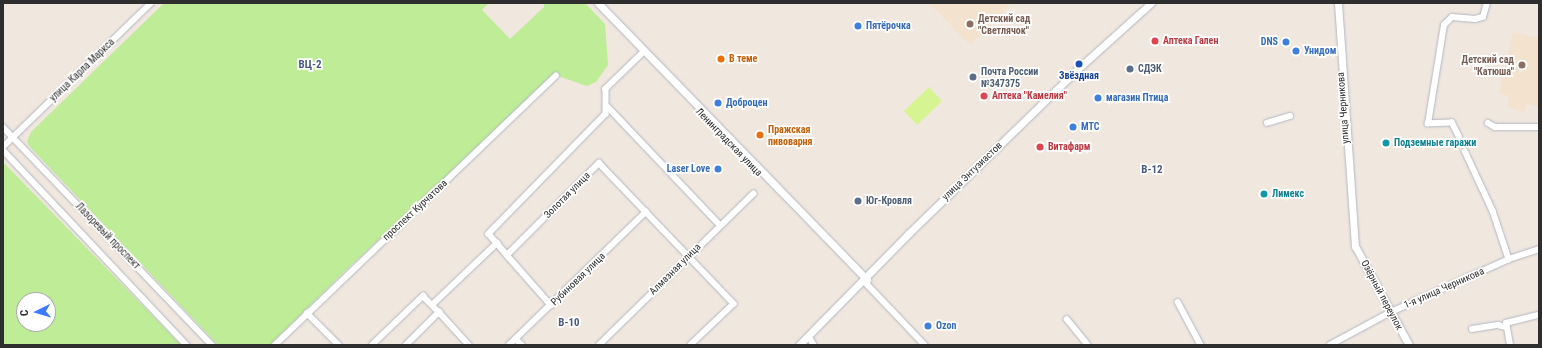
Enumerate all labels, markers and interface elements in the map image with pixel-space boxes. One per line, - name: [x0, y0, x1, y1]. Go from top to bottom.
- place label: Детский сад "Светлячок": [978, 12, 1030, 36]
- marker: Детский сад "Светлячок": [965, 19, 975, 29]
- place label: Пятёрочка: [866, 20, 911, 32]
- marker: Пятёрочка: [853, 21, 863, 31]
- place label: Аптека Гален: [1163, 35, 1218, 47]
- street label: улица Карла Маркса: [47, 36, 117, 104]
- marker: Аптека Гален: [1150, 36, 1160, 46]
- place label: DNS: [1261, 36, 1278, 48]
- marker: DNS: [1281, 37, 1291, 47]
- place label: Унидом: [1304, 45, 1336, 57]
- marker: Унидом: [1291, 46, 1301, 56]
- place label: В теме: [729, 53, 757, 65]
- place label: Детский сад "Катюша": [1462, 53, 1514, 76]
- marker: В теме: [716, 54, 726, 64]
- district label: ВЦ-2: [298, 58, 322, 72]
- marker: Звёздная: [1074, 59, 1084, 69]
- marker: Детский сад "Катюша": [1517, 60, 1527, 70]
- place label: СДЭК: [1138, 63, 1162, 75]
- marker: СДЭК: [1125, 64, 1135, 74]
- place label: Почта России №347375: [981, 65, 1038, 88]
- place label: Звёздная: [1059, 70, 1099, 82]
- marker: Почта России №347375: [968, 72, 978, 82]
- street label: улица Черникова: [1335, 72, 1351, 144]
- place label: Аптека "Камелия": [992, 90, 1067, 102]
- marker: Аптека "Камелия": [979, 91, 989, 101]
- place label: магазин Птица: [1106, 92, 1168, 104]
- marker: магазин Птица: [1093, 93, 1103, 103]
- place label: Доброцен: [726, 97, 768, 109]
- marker: Доброцен: [713, 98, 723, 108]
- street label: Ленинградская улица: [693, 105, 765, 179]
- place label: МТС: [1081, 121, 1099, 133]
- marker: МТС: [1068, 122, 1078, 132]
- place label: Пражская пивоварня: [768, 123, 813, 146]
- marker: Пражская пивоварня: [755, 130, 765, 140]
- place label: Подземные гаражи: [1394, 137, 1476, 149]
- marker: Подземные гаражи: [1381, 138, 1391, 148]
- street label: улица Энтузиастов: [939, 139, 1005, 203]
- place label: Витафарм: [1048, 141, 1090, 153]
- marker: Витафарм: [1035, 142, 1045, 152]
- place label: Laser Love: [667, 163, 710, 175]
- district label: В-12: [1141, 163, 1163, 177]
- marker: Laser Love: [713, 164, 723, 174]
- street label: Золотая улица: [541, 169, 593, 221]
- street label: проспект Курчатова: [380, 177, 450, 243]
- place label: Лимекс: [1272, 188, 1304, 200]
- marker: Лимекс: [1259, 189, 1269, 199]
- place label: Юг-Кровля: [866, 195, 912, 207]
- marker: Юг-Кровля: [853, 196, 863, 206]
- street label: Лазоревый проспект: [73, 200, 143, 272]
- street label: Алмазная улица: [647, 241, 703, 297]
- street label: Рубиновая улица: [548, 250, 608, 308]
- street label: Озёрный переулок: [1358, 258, 1406, 332]
- street label: 1-я улица Черникова: [1402, 265, 1486, 311]
- north arrow: [16, 292, 56, 332]
- text: С: [18, 309, 31, 317]
- district label: В-10: [558, 316, 580, 330]
- place label: Ozon: [936, 320, 956, 332]
- marker: Ozon: [923, 321, 933, 331]

